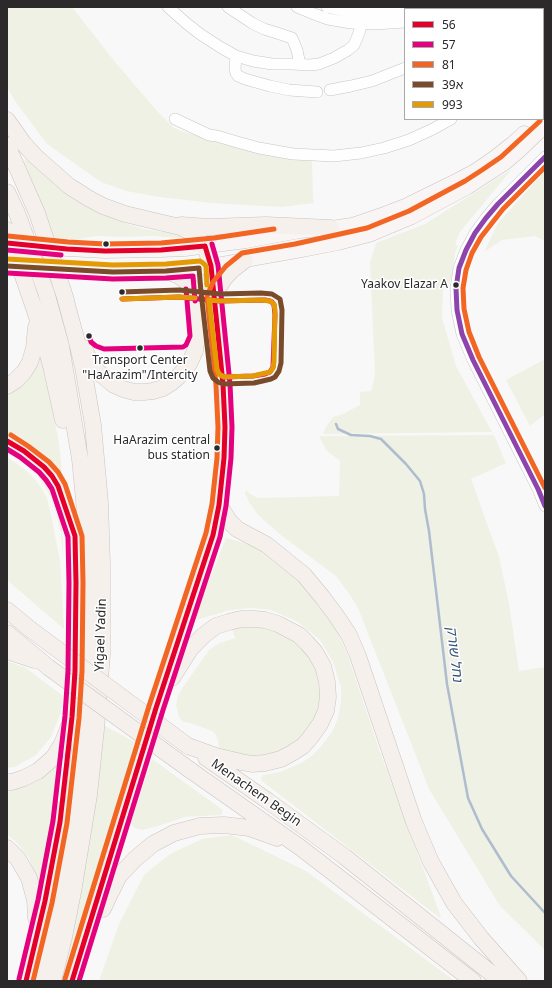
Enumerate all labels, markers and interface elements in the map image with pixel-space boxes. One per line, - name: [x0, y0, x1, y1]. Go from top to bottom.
- legend: [404, 8, 544, 120]
- text: 56: [442, 16, 456, 33]
- text: 57: [442, 36, 456, 53]
- text: 81: [442, 56, 456, 73]
- text: 39א: [442, 76, 463, 93]
- text: 993: [442, 96, 463, 113]
- unlabelled marker: [101, 239, 111, 249]
- place label: Yaakov Elazar A: [361, 278, 448, 292]
- marker: Yaakov Elazar A: [451, 280, 461, 290]
- unlabelled marker: [117, 287, 127, 297]
- unlabelled marker: [84, 331, 94, 341]
- marker: Transport Center "HaArazim"/Intercity: [135, 343, 145, 353]
- place label: Transport Center "HaArazim"/Intercity: [82, 354, 198, 382]
- place label: HaArazim central bus station: [113, 434, 210, 462]
- marker: HaArazim central bus station: [212, 443, 222, 453]
- street label: Yigael Yadin: [92, 598, 110, 672]
- water label: נחל שורק: [442, 625, 466, 683]
- street label: Menachem Begin: [208, 756, 304, 830]

